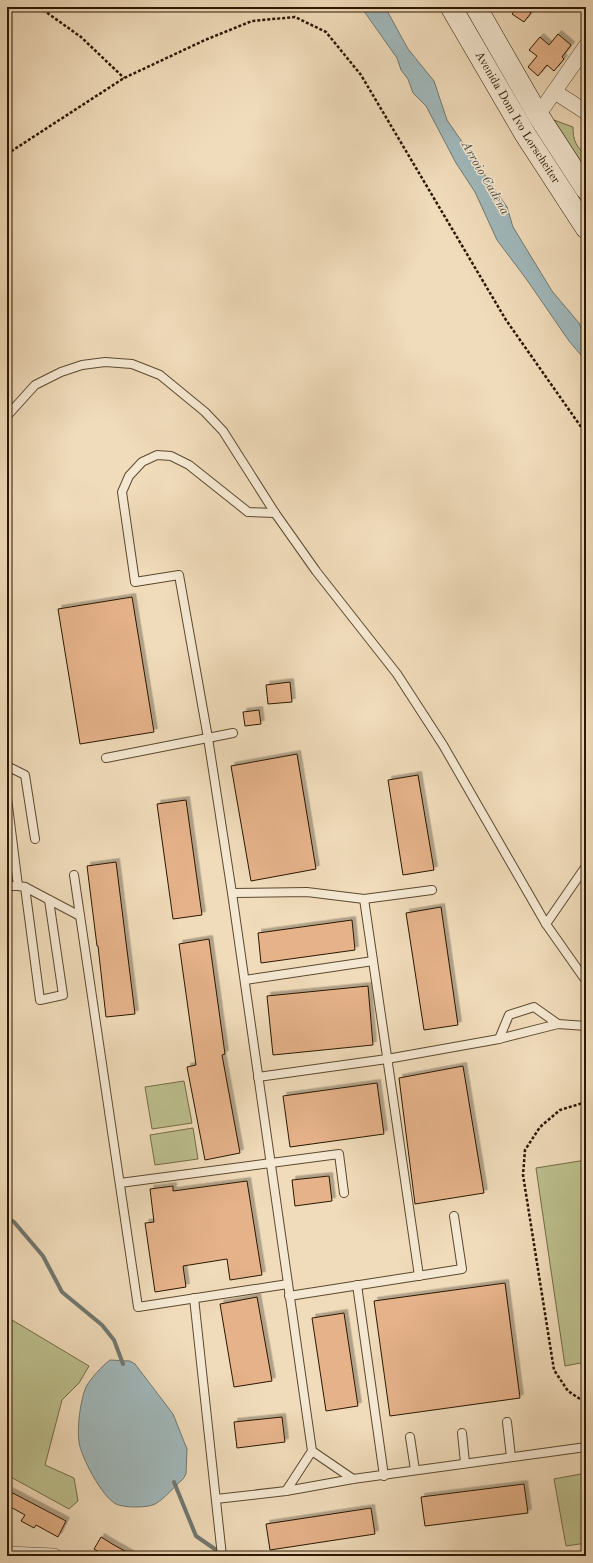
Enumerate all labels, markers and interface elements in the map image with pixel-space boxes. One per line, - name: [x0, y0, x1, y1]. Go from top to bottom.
- street label: Avenida Dom Ivo Lorscheiter: [472, 50, 562, 186]
- water label: Arroio Cadena: [458, 138, 511, 217]

